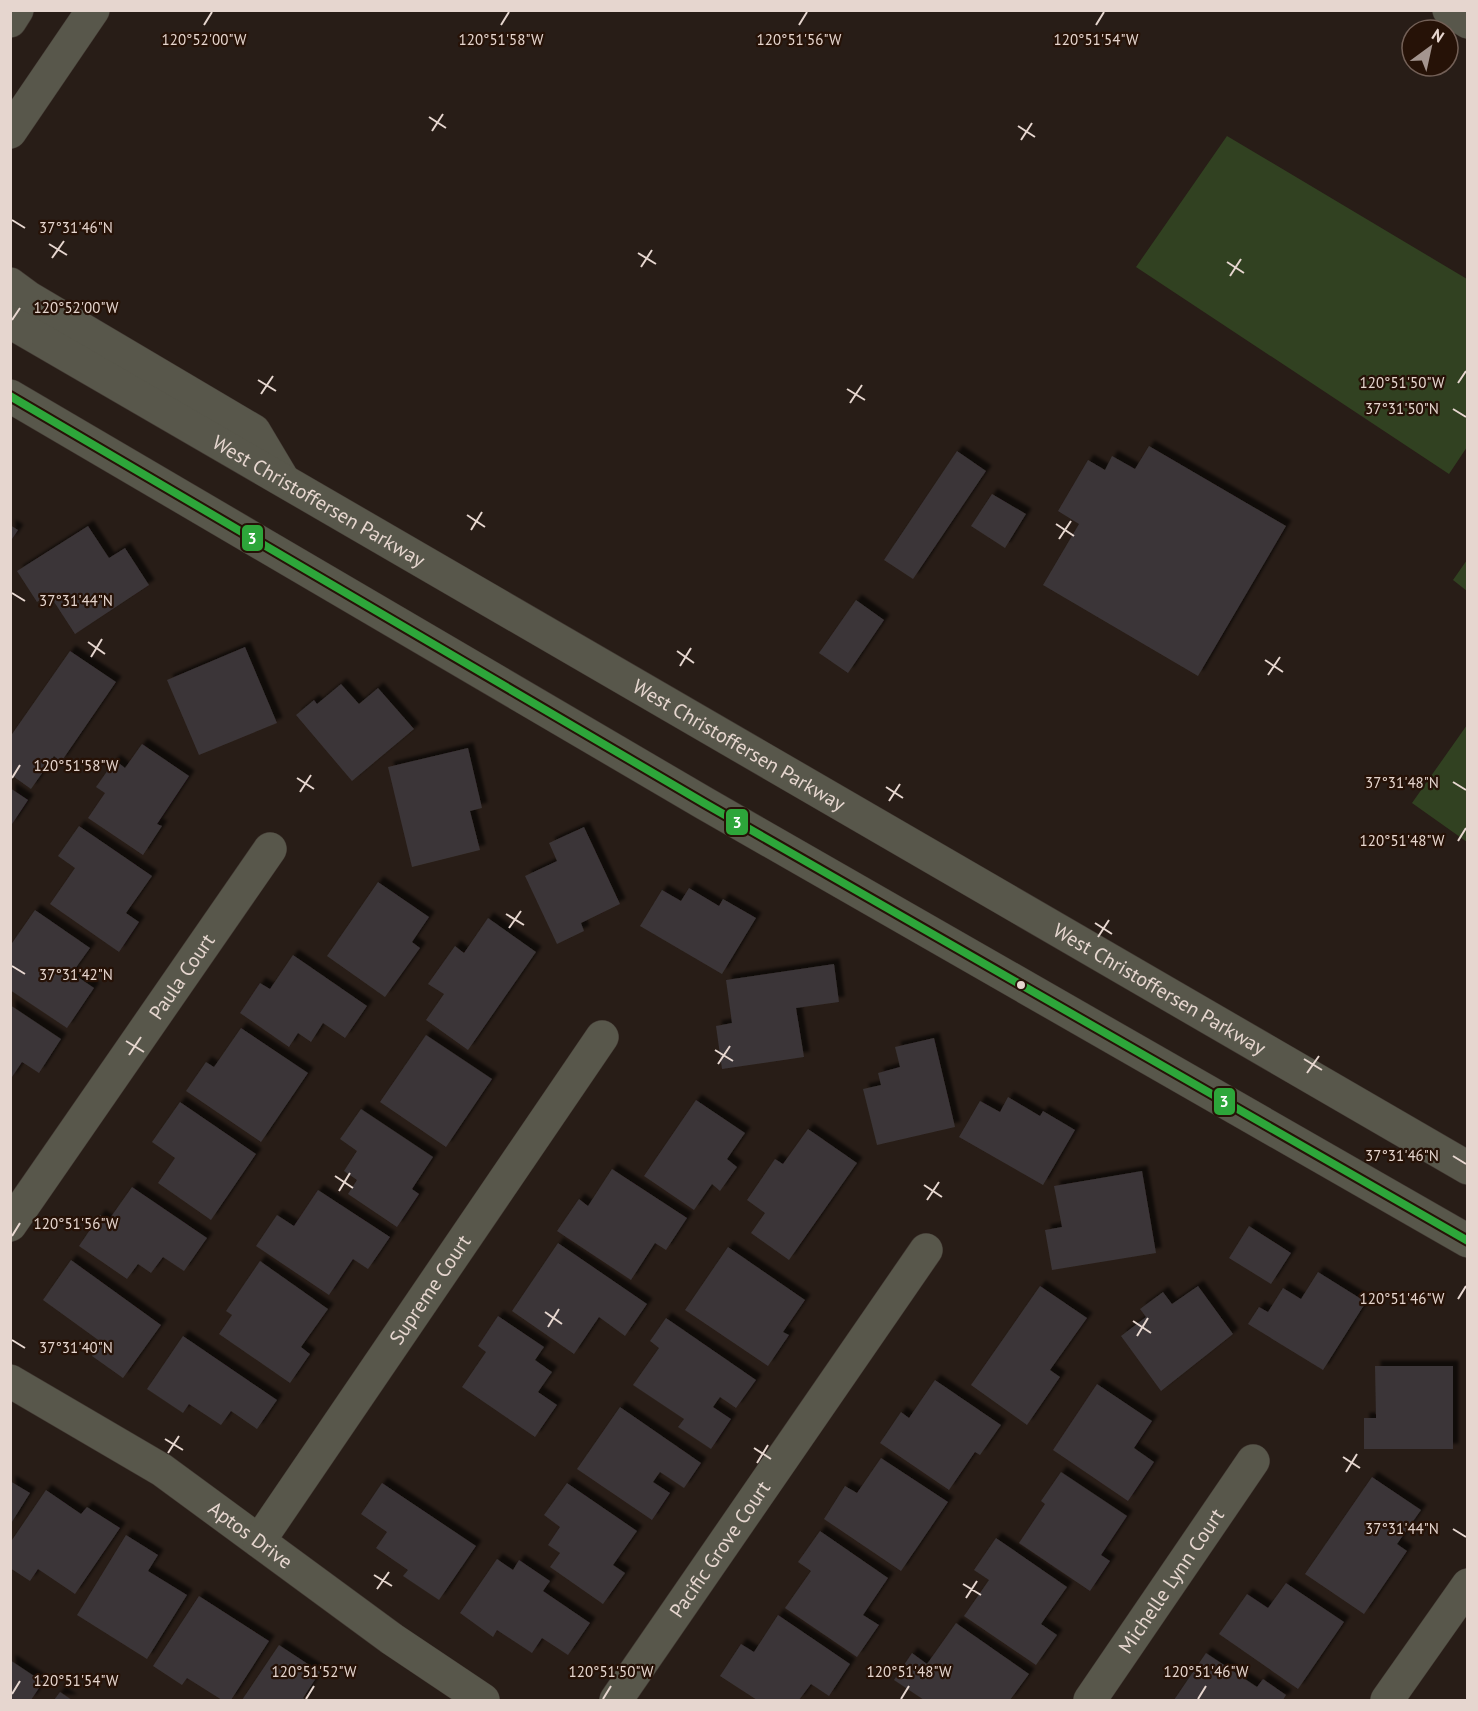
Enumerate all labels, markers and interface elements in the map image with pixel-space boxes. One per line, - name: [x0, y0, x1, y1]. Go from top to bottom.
- north arrow: [1400, 18, 1460, 78]
- text: N: [1428, 24, 1448, 47]
- text: 120°52'00"W: [162, 30, 247, 49]
- text: 120°51'58"W: [459, 30, 544, 49]
- text: 120°51'56"W: [757, 30, 842, 49]
- text: 120°51'54"W: [1054, 30, 1139, 49]
- text: 37°31'46"N: [39, 218, 113, 237]
- text: 120°52'00"W: [34, 298, 119, 317]
- text: 120°51'50"W: [1360, 373, 1445, 392]
- text: 37°31'50"N: [1365, 399, 1439, 418]
- street label: West Christoffersen Parkway: [208, 429, 430, 573]
- line badge: 3: [241, 524, 264, 552]
- text: 3: [247, 528, 257, 548]
- text: 37°31'44"N: [39, 591, 113, 610]
- street label: West Christoffersen Parkway: [628, 673, 851, 817]
- text: 120°51'58"W: [34, 756, 119, 775]
- text: 37°31'48"N: [1365, 773, 1439, 792]
- line badge: 3: [725, 808, 749, 836]
- text: 3: [732, 812, 742, 832]
- text: 120°51'48"W: [1360, 831, 1445, 850]
- street label: West Christoffersen Parkway: [1048, 917, 1271, 1061]
- street label: Paula Court: [143, 928, 221, 1025]
- text: 37°31'42"N: [39, 965, 113, 984]
- unlabelled marker: [1015, 979, 1027, 991]
- line badge: 3: [1213, 1087, 1236, 1116]
- text: 3: [1219, 1091, 1229, 1111]
- text: 37°31'46"N: [1365, 1146, 1439, 1165]
- text: 120°51'56"W: [34, 1214, 119, 1233]
- street label: Supreme Court: [383, 1230, 477, 1350]
- text: 120°51'46"W: [1360, 1289, 1445, 1308]
- text: 37°31'40"N: [39, 1338, 113, 1357]
- street label: Pacific Grove Court: [664, 1476, 776, 1623]
- street label: Aptos Drive: [203, 1495, 298, 1575]
- street label: Michelle Lynn Court: [1113, 1503, 1230, 1659]
- text: 37°31'44"N: [1365, 1519, 1439, 1538]
- text: 120°51'52"W: [272, 1662, 357, 1681]
- text: 120°51'50"W: [569, 1662, 654, 1681]
- text: 120°51'48"W: [867, 1662, 952, 1681]
- text: 120°51'46"W: [1164, 1662, 1249, 1681]
- text: 120°51'54"W: [34, 1671, 119, 1690]

